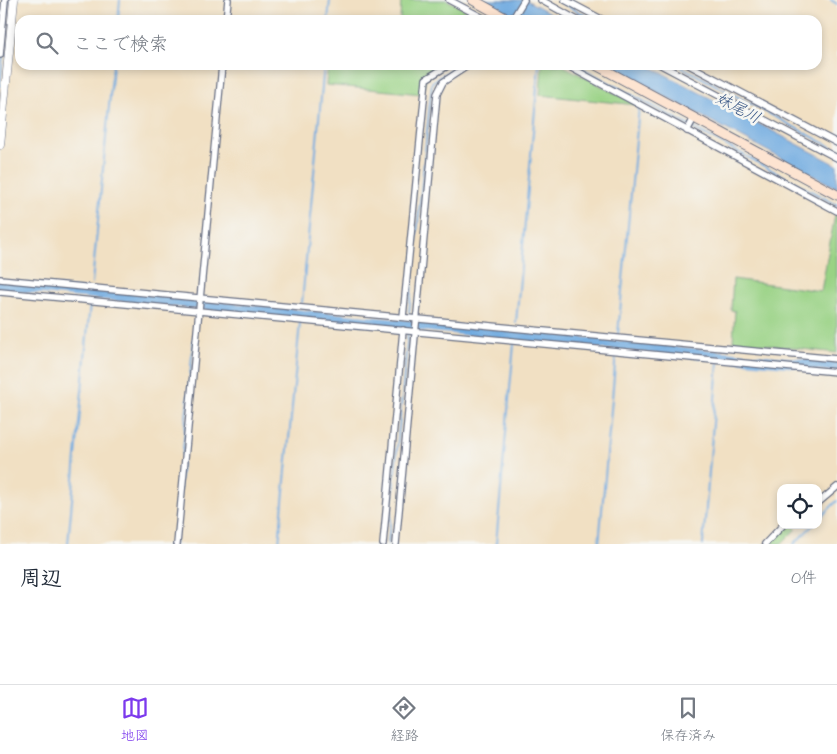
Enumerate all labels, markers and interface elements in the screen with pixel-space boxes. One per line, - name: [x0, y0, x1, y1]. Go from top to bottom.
- search box: [15, 15, 822, 70]
- icon: search: [33, 29, 61, 57]
- text: ここで検索: [73, 31, 168, 58]
- water label: 妹尾川: [712, 87, 764, 129]
- map controls: [777, 484, 822, 529]
- button: locate: [777, 484, 822, 529]
- text: 周辺: [20, 564, 62, 593]
- text: 0件: [791, 567, 817, 589]
- tab: 地図: [121, 694, 149, 746]
- tab: 経路: [390, 694, 418, 746]
- tab: 保存済み: [660, 694, 716, 746]

